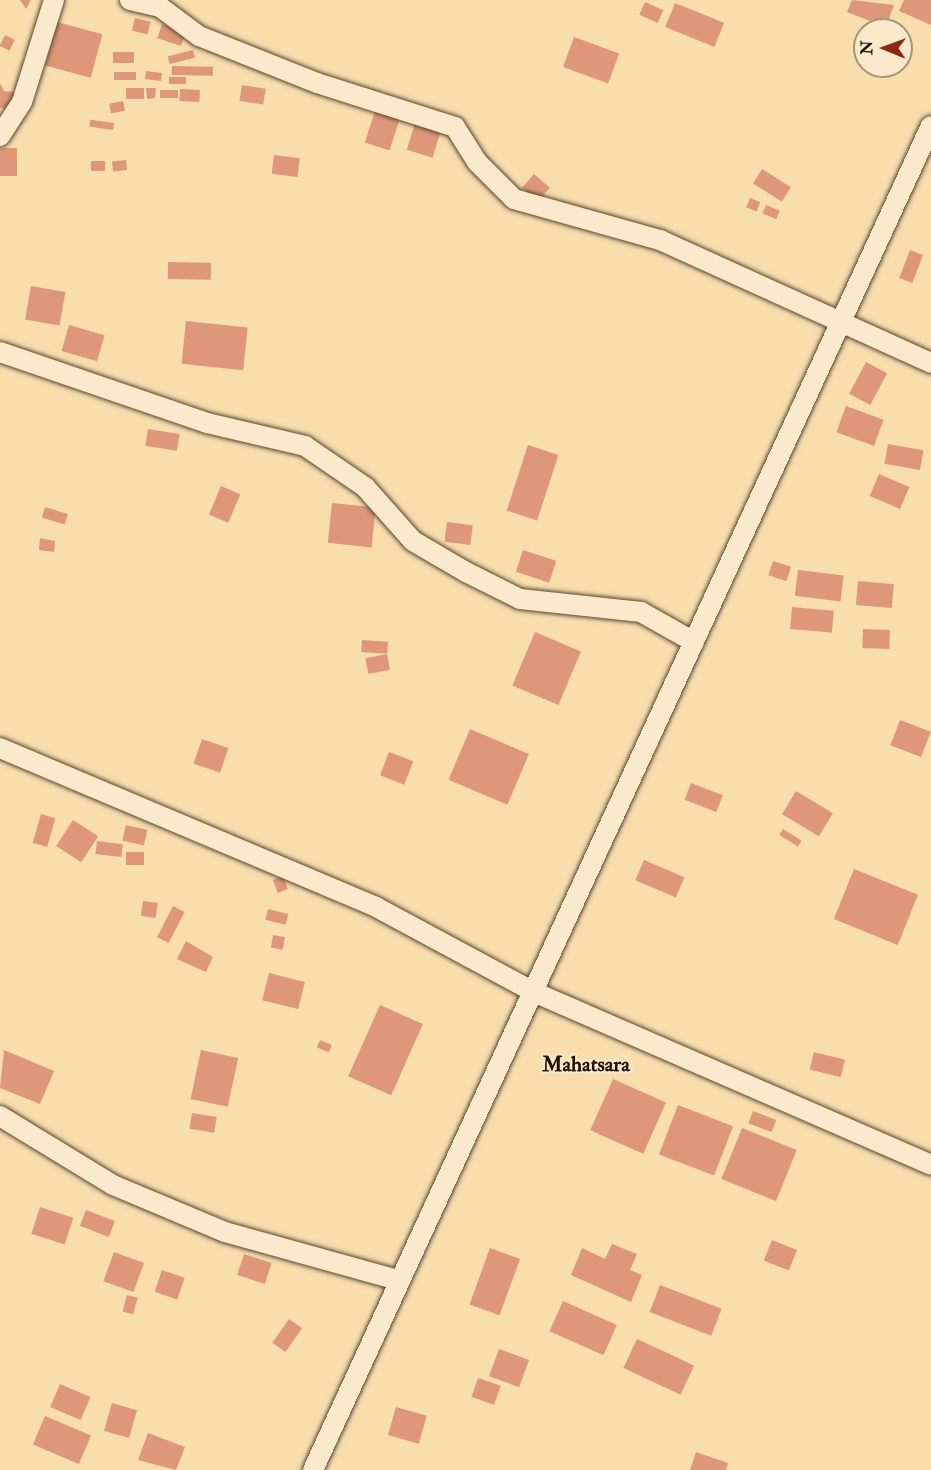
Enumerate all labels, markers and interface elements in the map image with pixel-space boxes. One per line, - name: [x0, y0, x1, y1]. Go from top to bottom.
- north arrow: [853, 18, 913, 78]
- text: N: [857, 40, 877, 55]
- district label: Mahatsara: [542, 1052, 630, 1078]

